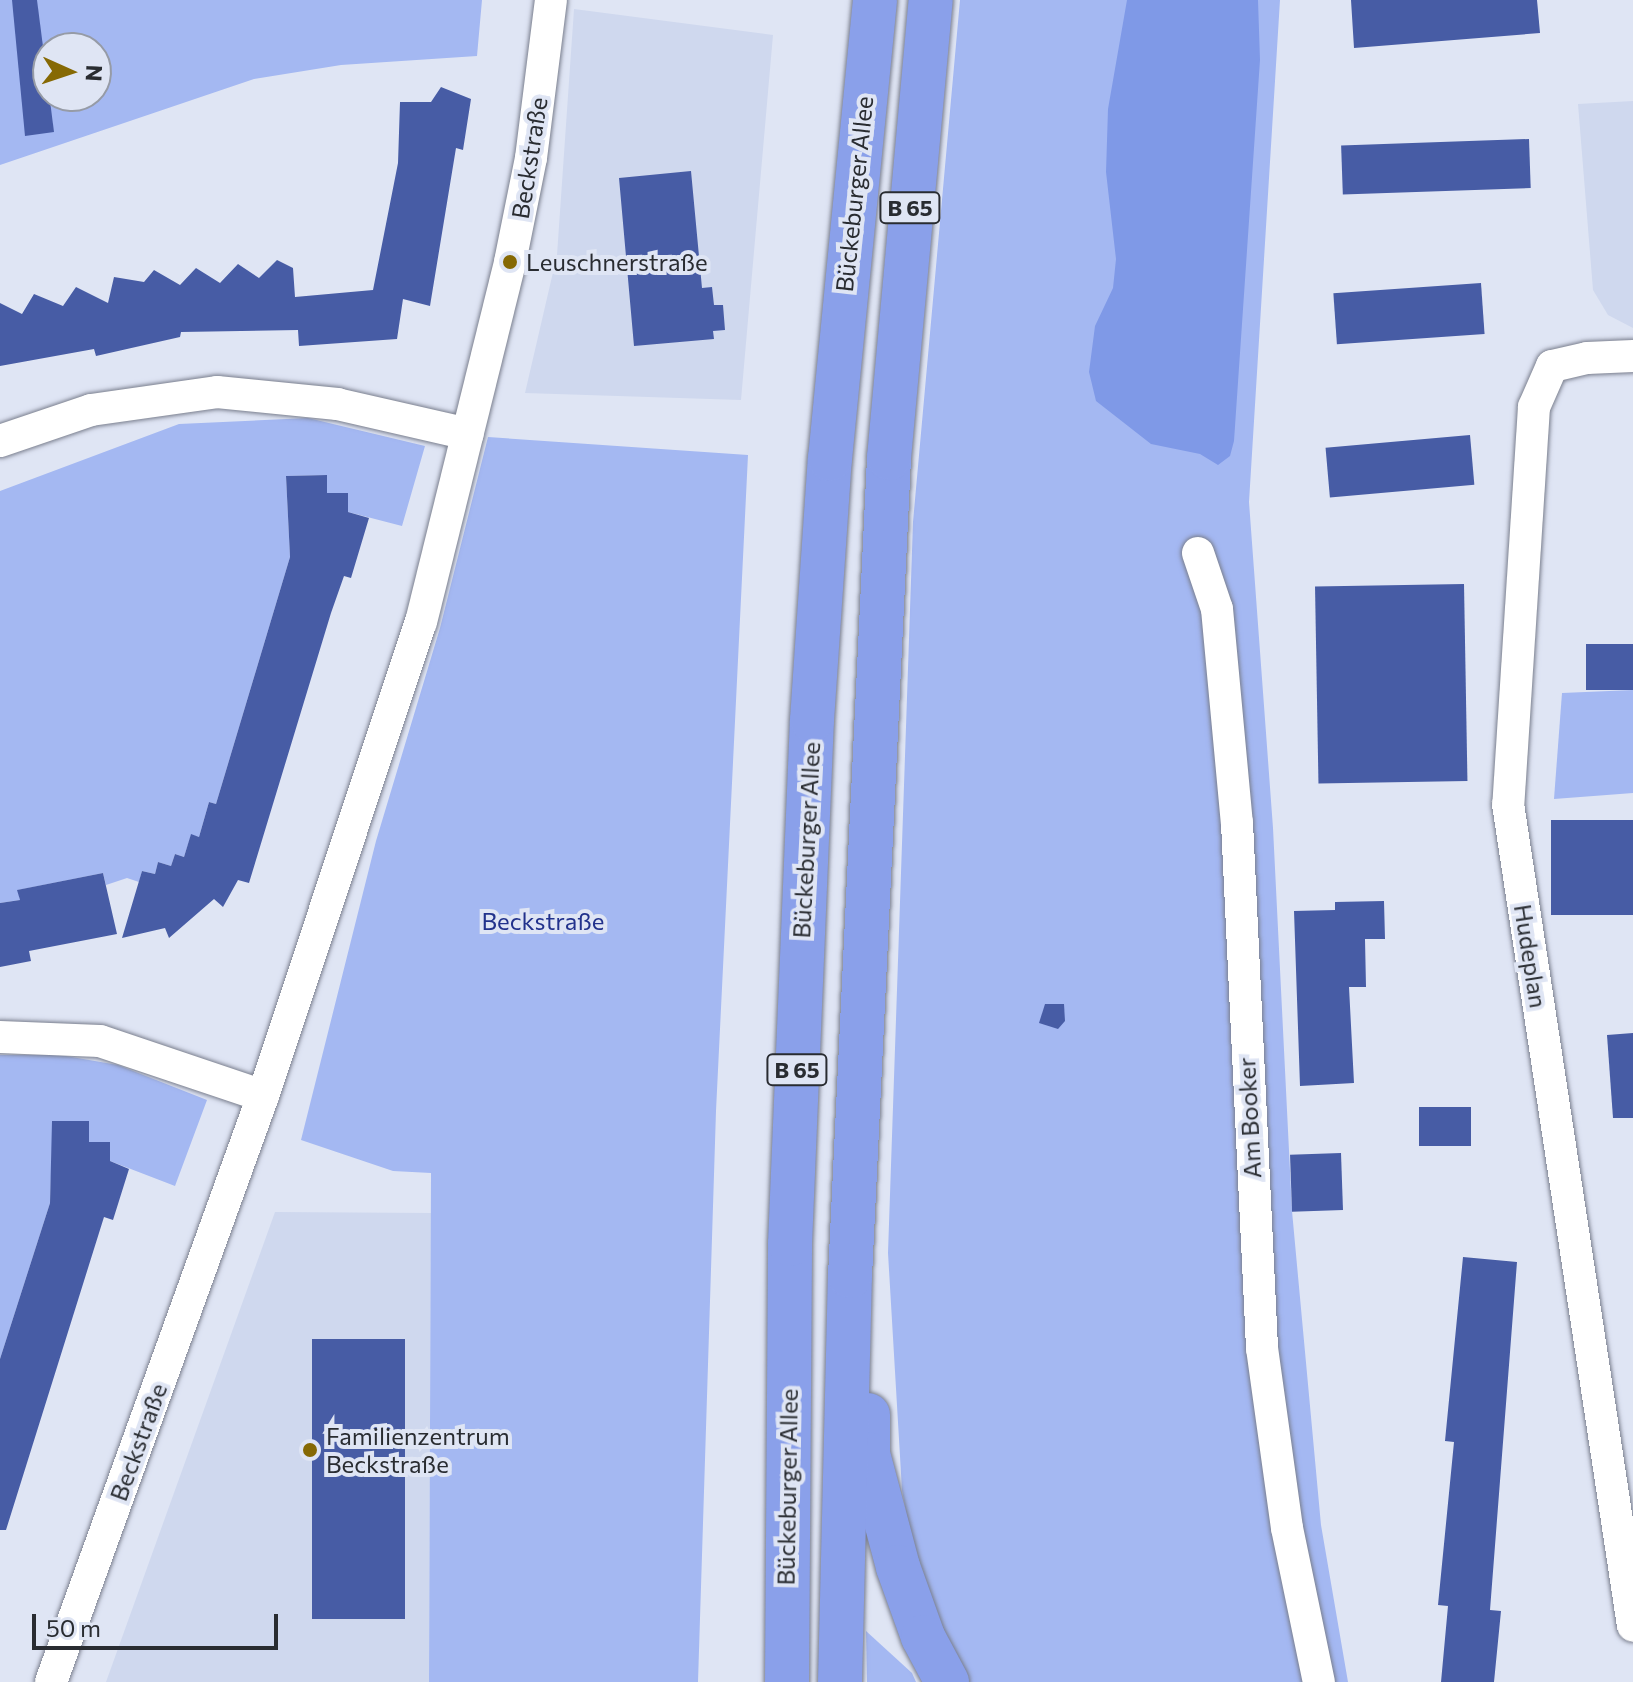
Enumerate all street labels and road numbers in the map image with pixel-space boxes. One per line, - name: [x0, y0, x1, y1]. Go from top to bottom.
- street label: Beckstraße: [505, 95, 553, 221]
- street label: Bückeburger Allee: [829, 95, 879, 293]
- road number: B 65: [878, 190, 942, 226]
- street label: Bückeburger Allee: [786, 741, 826, 939]
- street label: Hudeplan: [1509, 902, 1553, 1010]
- road number: B 65: [765, 1052, 829, 1088]
- street label: Am Booker: [1231, 1057, 1267, 1179]
- street label: Beckstraße: [103, 1379, 173, 1505]
- street label: Bückeburger Allee: [771, 1388, 803, 1586]

